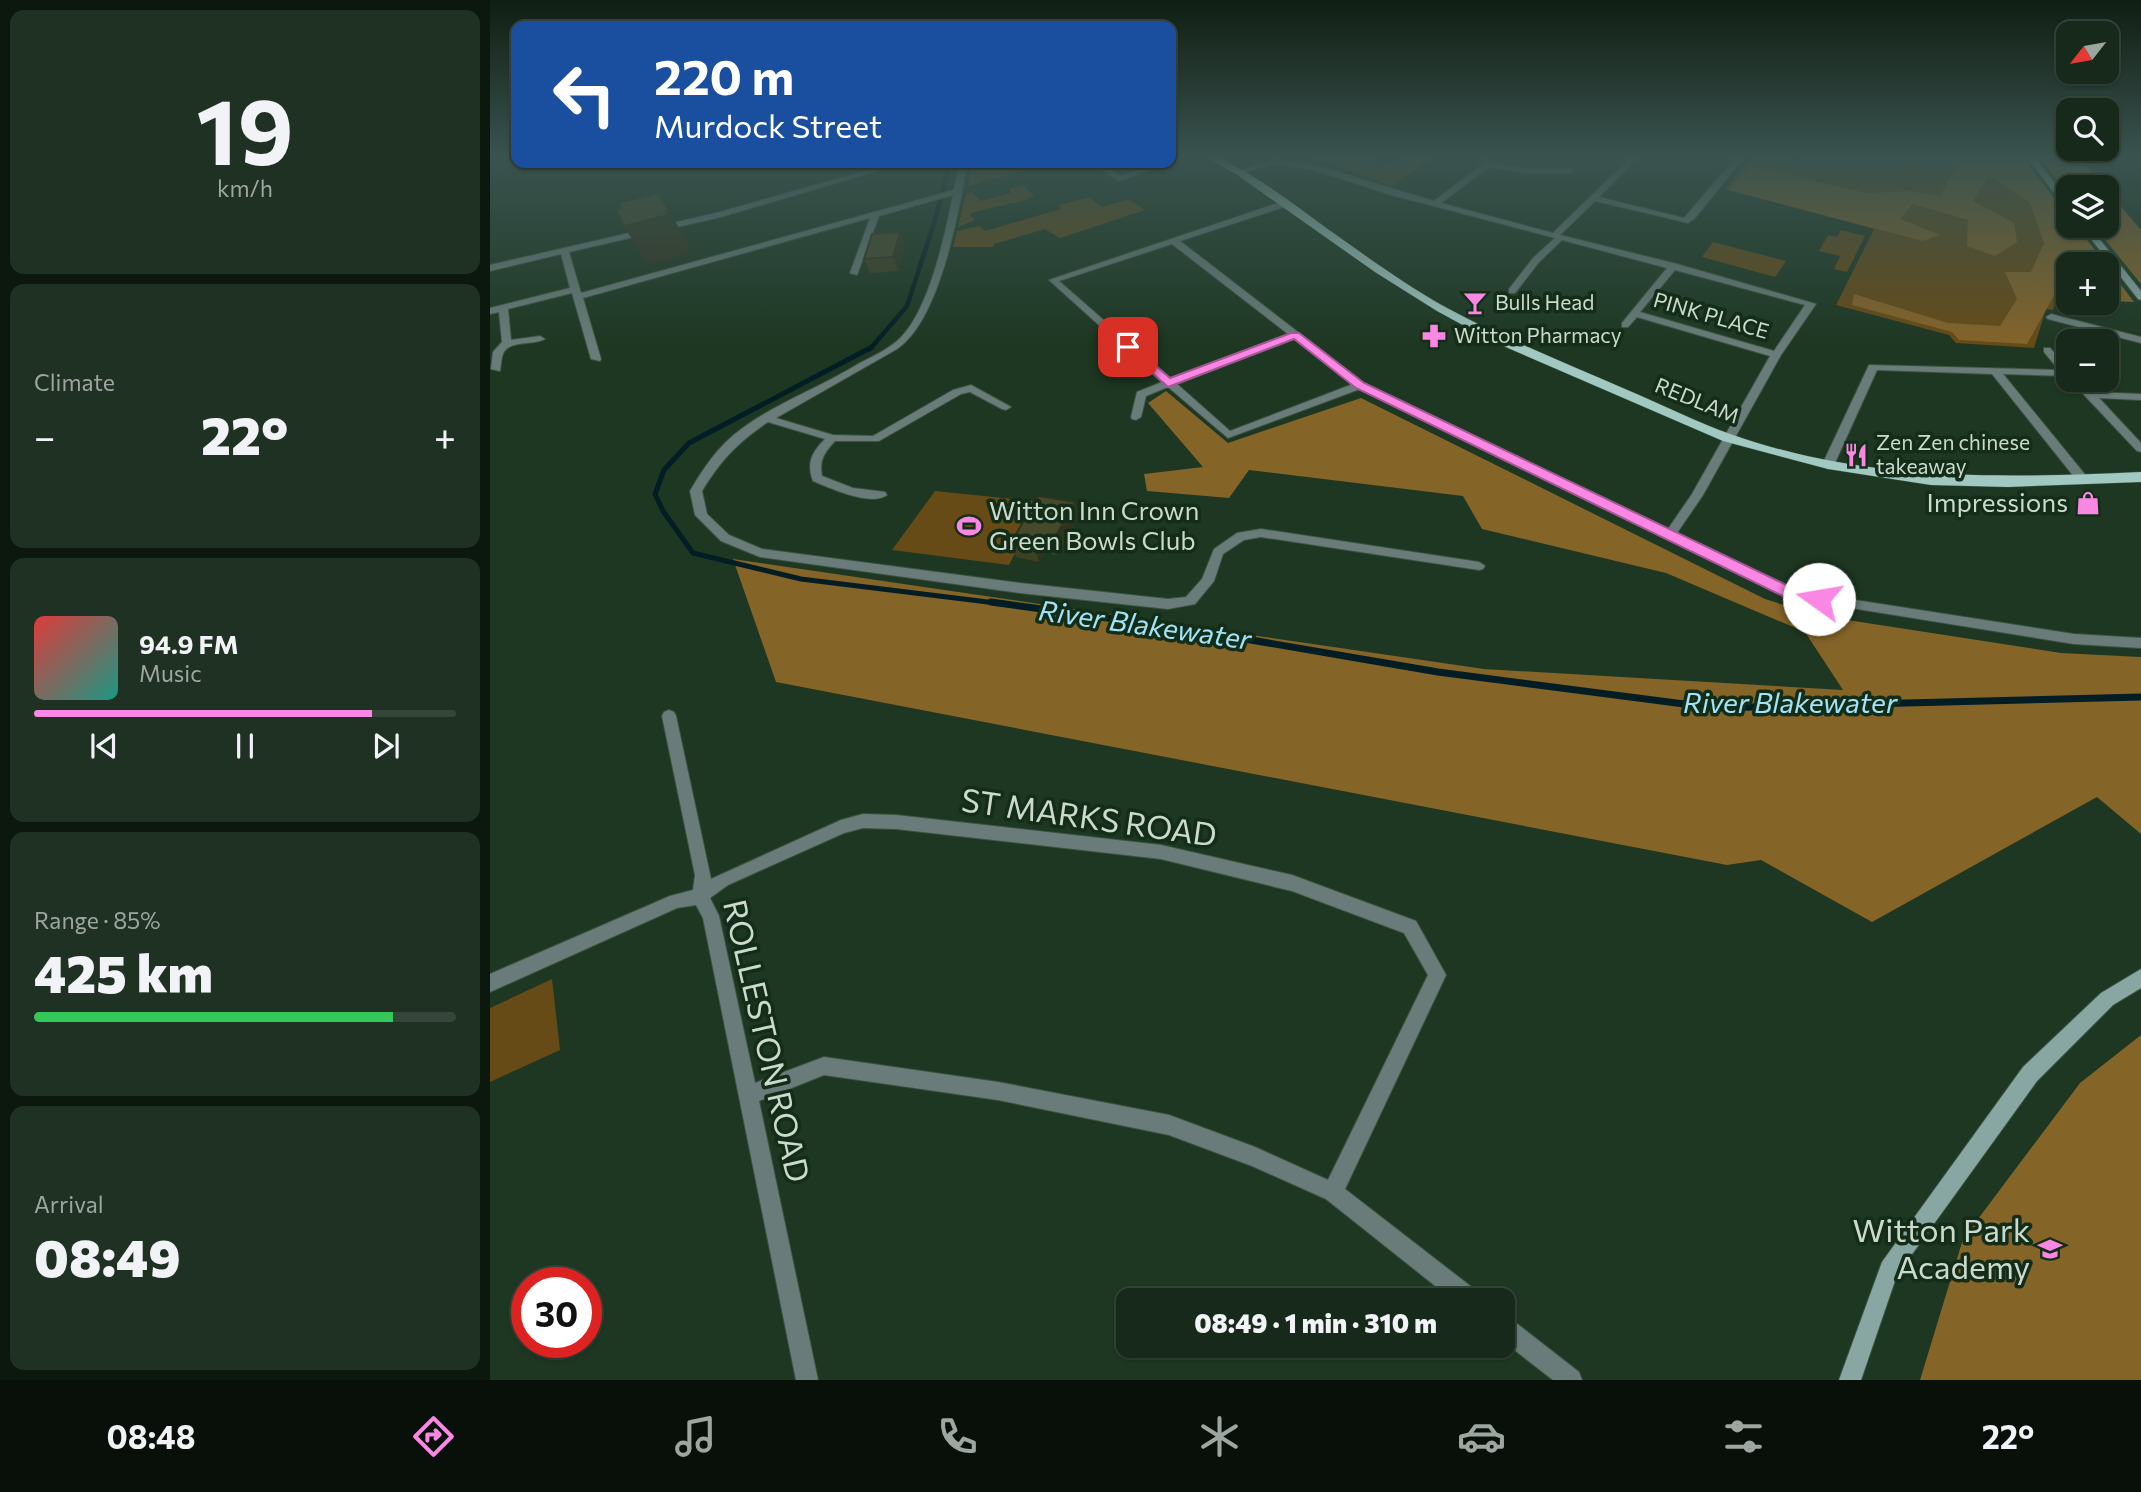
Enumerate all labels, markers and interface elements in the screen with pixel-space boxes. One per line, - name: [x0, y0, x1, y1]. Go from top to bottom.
- north arrow: [2056, 21, 2119, 84]
- map controls: [2056, 21, 2119, 392]
- text: 220 m: [654, 45, 794, 105]
- icon: left: [539, 49, 630, 140]
- text: 19: [196, 72, 294, 184]
- button: search: [2056, 98, 2119, 161]
- text: Murdock Street: [654, 105, 882, 145]
- text: km/h: [217, 174, 273, 202]
- button: layers: [2056, 175, 2119, 238]
- button: +: [2056, 252, 2119, 315]
- street label: PINK PLACE: [1651, 286, 1772, 343]
- bar icon: Bulls Head: [1461, 289, 1489, 317]
- place label: Bulls Head: [1495, 289, 1594, 314]
- pin: [1098, 317, 1158, 377]
- pharmacy icon: Witton Pharmacy: [1420, 322, 1448, 350]
- place label: Witton Pharmacy: [1454, 322, 1622, 347]
- icon: arrive: [1109, 328, 1147, 366]
- button: −: [2056, 329, 2119, 392]
- text: Climate: [34, 368, 115, 396]
- street label: REDLAM: [1652, 371, 1743, 428]
- text: 22°: [201, 402, 288, 466]
- text: −: [34, 412, 56, 459]
- text: +: [434, 412, 456, 459]
- place label: Zen Zen chinese takeaway: [1876, 429, 2030, 478]
- restaurant icon: Zen Zen chinese takeaway: [1842, 441, 1870, 469]
- place label: Impressions: [1926, 486, 2068, 517]
- shop icon: Impressions: [2074, 489, 2102, 517]
- place label: Witton Inn Crown Green Bowls Club: [989, 494, 1199, 555]
- sports icon: Witton Inn Crown Green Bowls Club: [955, 512, 983, 540]
- position arrow: [1782, 562, 1856, 636]
- water label: River Blakewater: [1037, 592, 1254, 656]
- text: 94.9 FM: [139, 628, 238, 659]
- text: Music: [139, 659, 202, 687]
- water label: River Blakewater: [1683, 685, 1898, 719]
- icon: previous: [85, 727, 123, 765]
- icon: pause: [226, 727, 264, 765]
- icon: next: [367, 727, 405, 765]
- street label: ST MARKS ROAD: [959, 778, 1219, 854]
- street label: ROLLESTON ROAD: [716, 895, 820, 1186]
- text: Range · 85%: [34, 906, 161, 934]
- text: 425 km: [34, 940, 213, 1004]
- text: Arrival: [34, 1190, 104, 1218]
- place label: Witton Park Academy: [1853, 1209, 2030, 1286]
- text: 08:49: [34, 1224, 181, 1288]
- school or university icon: Witton Park Academy: [2036, 1235, 2064, 1263]
- speed limit sign: 30: [511, 1267, 602, 1358]
- text: 08:49 · 1 min · 310 m: [1194, 1307, 1437, 1338]
- icon: directions: [409, 1412, 458, 1461]
- icon: music: [671, 1412, 720, 1461]
- icon: phone: [933, 1412, 982, 1461]
- icon: climate: [1195, 1412, 1244, 1461]
- icon: car: [1457, 1412, 1506, 1461]
- icon: filters: [1719, 1412, 1768, 1461]
- text: 08:48: [107, 1416, 196, 1456]
- text: 22°: [1982, 1416, 2034, 1456]

